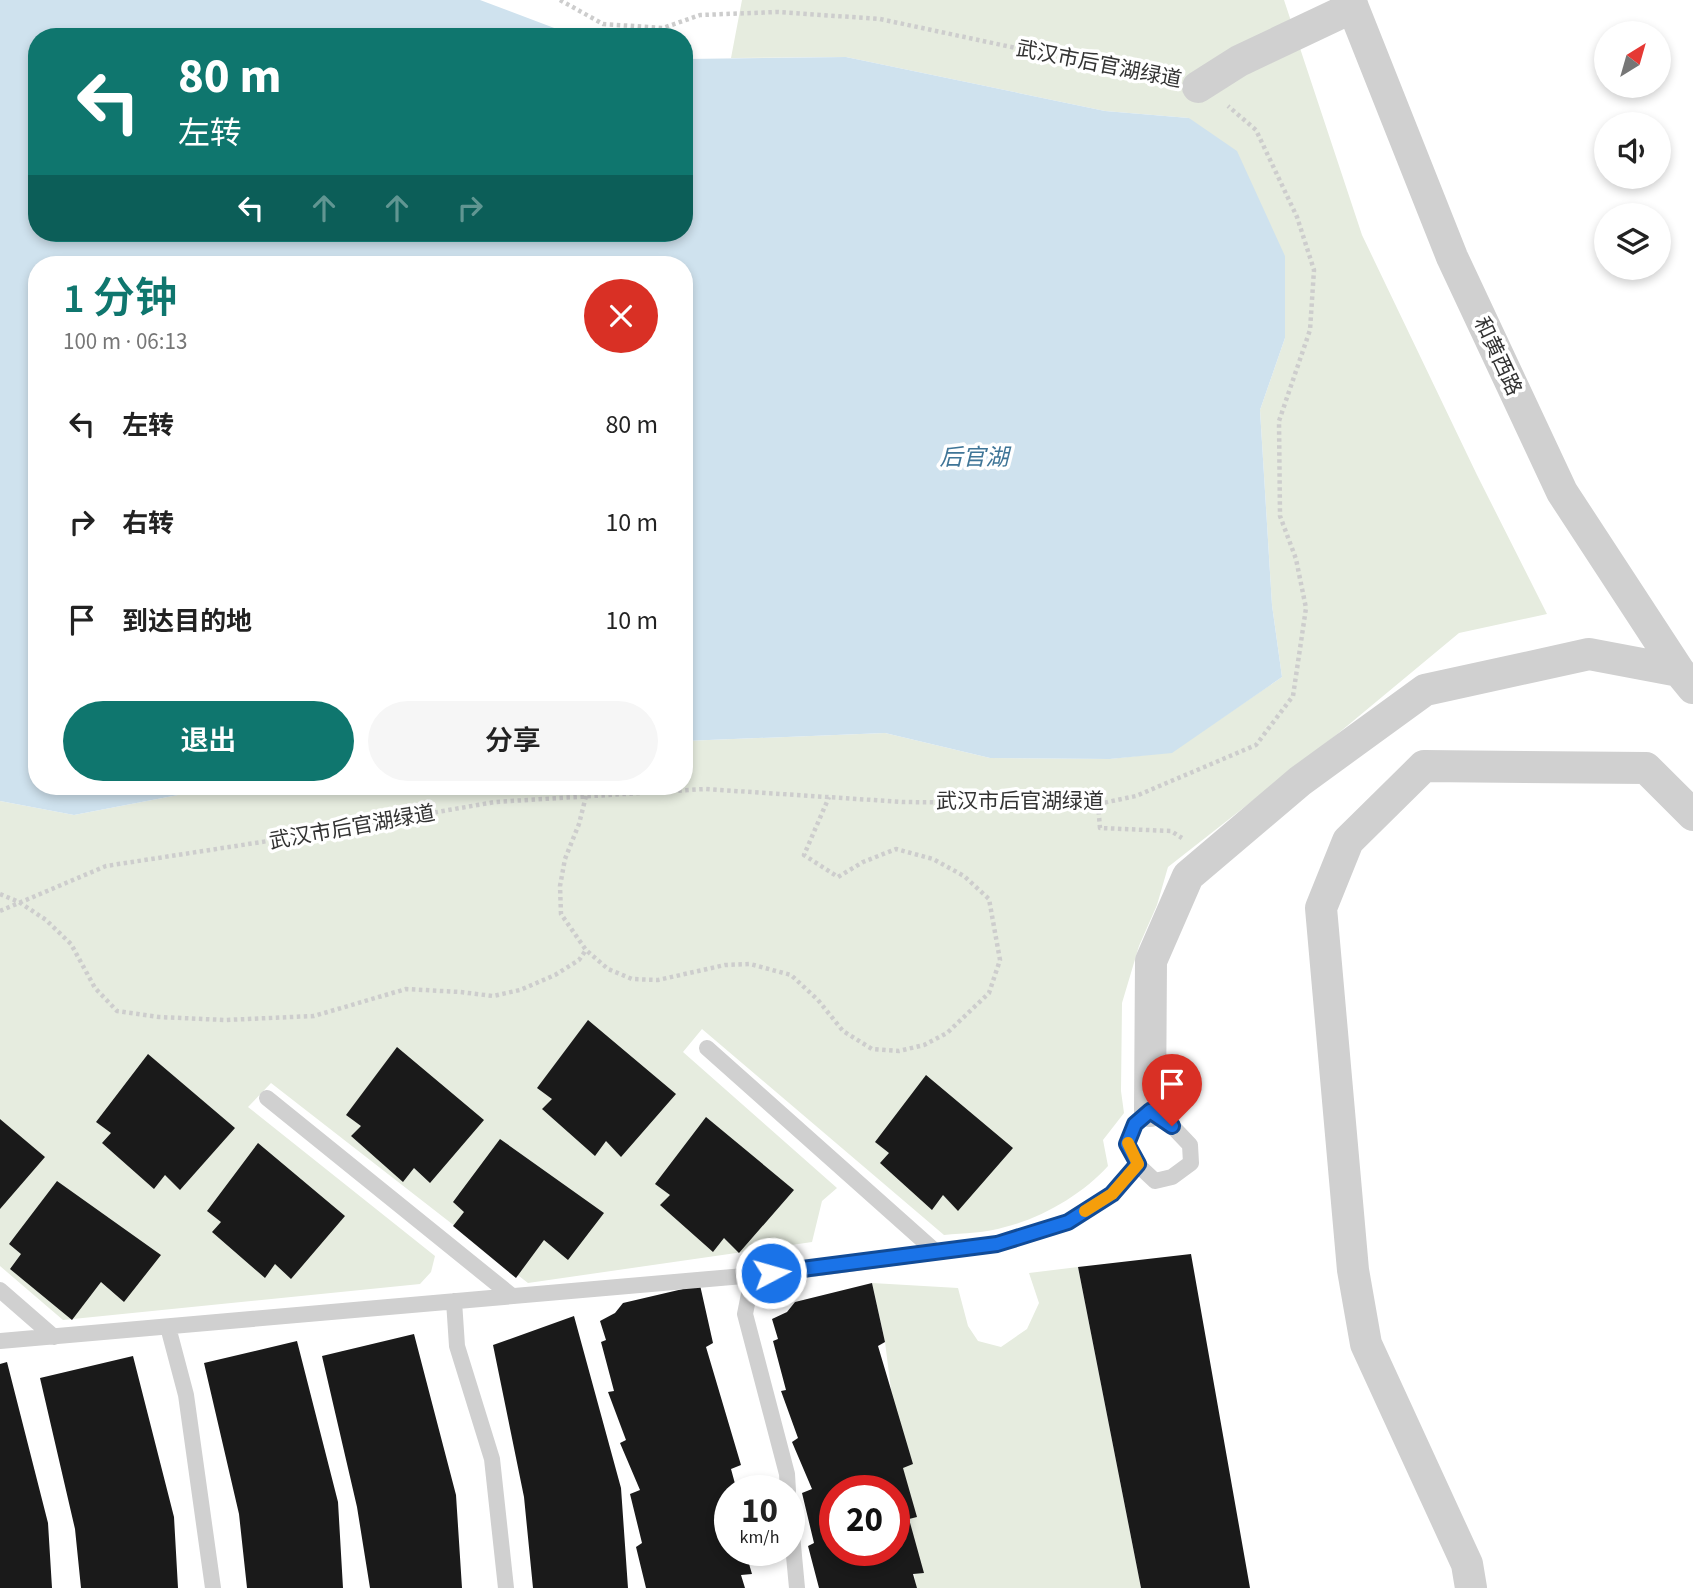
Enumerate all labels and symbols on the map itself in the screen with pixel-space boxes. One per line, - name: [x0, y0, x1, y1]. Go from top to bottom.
- north arrow: [1594, 21, 1671, 98]
- street label: 武汉市后官湖绿道: [1014, 33, 1184, 95]
- street label: 和黄西路: [1467, 312, 1529, 400]
- water label: 后官湖: [940, 441, 1012, 474]
- street label: 武汉市后官湖绿道: [936, 786, 1104, 816]
- street label: 武汉市后官湖绿道: [267, 798, 437, 856]
- pin: [1142, 1054, 1202, 1126]
- position arrow: [734, 1236, 808, 1310]
- speed limit sign: 20: [819, 1475, 910, 1566]

